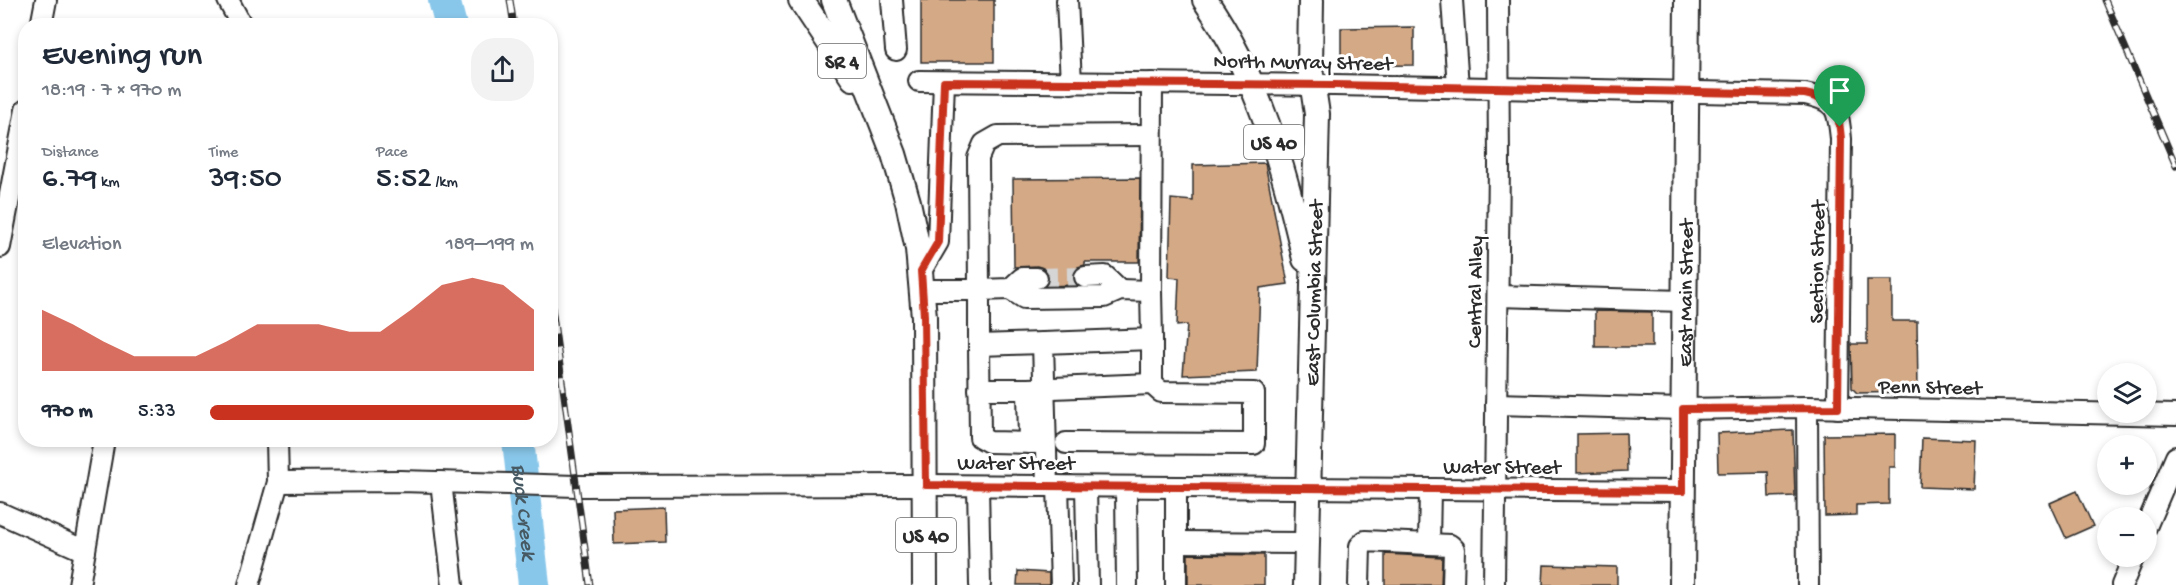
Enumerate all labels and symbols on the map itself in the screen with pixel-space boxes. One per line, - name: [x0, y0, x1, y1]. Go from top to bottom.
- road number: SR 4: [818, 44, 866, 78]
- street label: North Murray Street: [1213, 50, 1395, 79]
- pin: [1814, 65, 1865, 127]
- road number: US 40: [1244, 125, 1304, 159]
- street label: East Columbia Street: [1302, 197, 1331, 386]
- street label: Section Street: [1806, 198, 1833, 324]
- street label: East Main Street: [1675, 217, 1701, 367]
- street label: Central Alley: [1464, 236, 1491, 348]
- street label: Penn Street: [1877, 376, 1984, 403]
- street label: Water Street: [957, 453, 1077, 478]
- street label: Water Street: [1443, 457, 1563, 482]
- water label: Buck Creek: [504, 463, 540, 563]
- road number: US 40: [896, 518, 956, 552]

